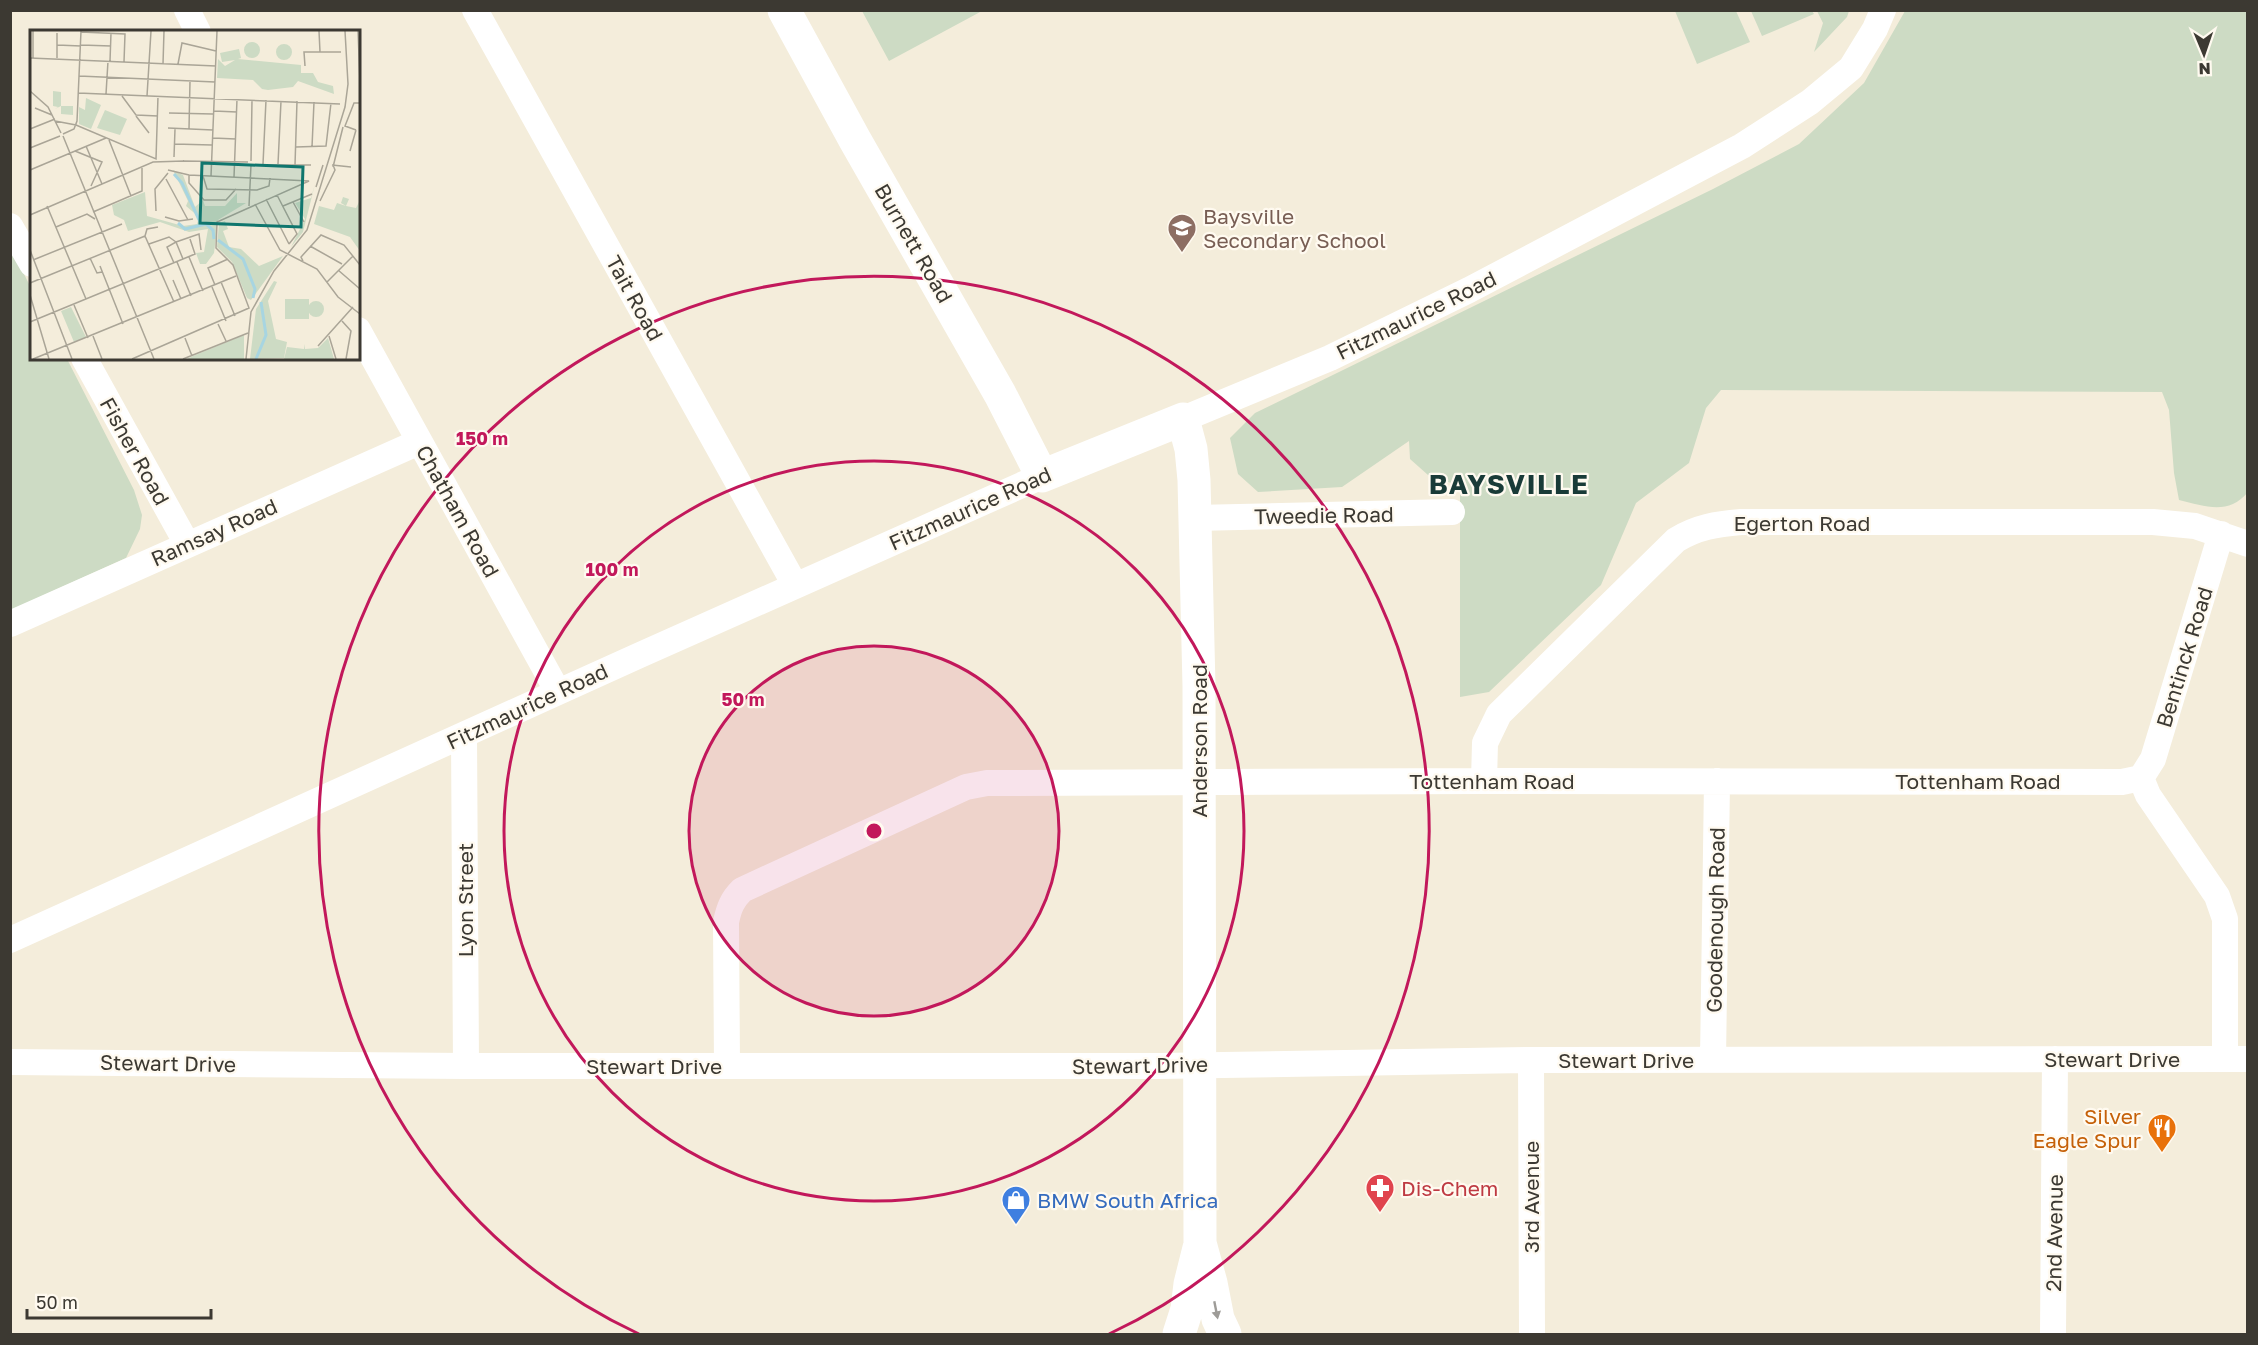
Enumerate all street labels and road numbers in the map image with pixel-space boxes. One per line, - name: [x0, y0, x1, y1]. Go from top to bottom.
- street label: Burnett Road: [869, 179, 959, 307]
- street label: Tait Road: [601, 251, 669, 345]
- street label: Fitzmaurice Road: [1332, 265, 1500, 365]
- street label: Fisher Road: [95, 393, 175, 509]
- street label: Chatham Road: [411, 440, 505, 582]
- street label: Fitzmaurice Road: [885, 461, 1055, 555]
- street label: Ramsay Road: [147, 493, 281, 571]
- street label: Tweedie Road: [1254, 501, 1394, 529]
- street label: Egerton Road: [1734, 510, 1870, 536]
- street label: Bentinck Road: [2150, 583, 2218, 731]
- street label: Fitzmaurice Road: [442, 657, 612, 755]
- street label: Anderson Road: [1186, 664, 1212, 818]
- street label: Tottenham Road: [1409, 768, 1575, 794]
- street label: Tottenham Road: [1895, 768, 2061, 794]
- street label: Goodenough Road: [1700, 827, 1730, 1013]
- street label: Lyon Street: [452, 843, 478, 957]
- street label: Stewart Drive: [2044, 1046, 2180, 1072]
- street label: Stewart Drive: [1558, 1047, 1694, 1073]
- street label: Stewart Drive: [100, 1049, 236, 1077]
- street label: Stewart Drive: [1072, 1051, 1208, 1079]
- street label: Stewart Drive: [586, 1053, 722, 1079]
- street label: 3rd Avenue: [1518, 1141, 1544, 1253]
- street label: 2nd Avenue: [2040, 1174, 2068, 1292]

